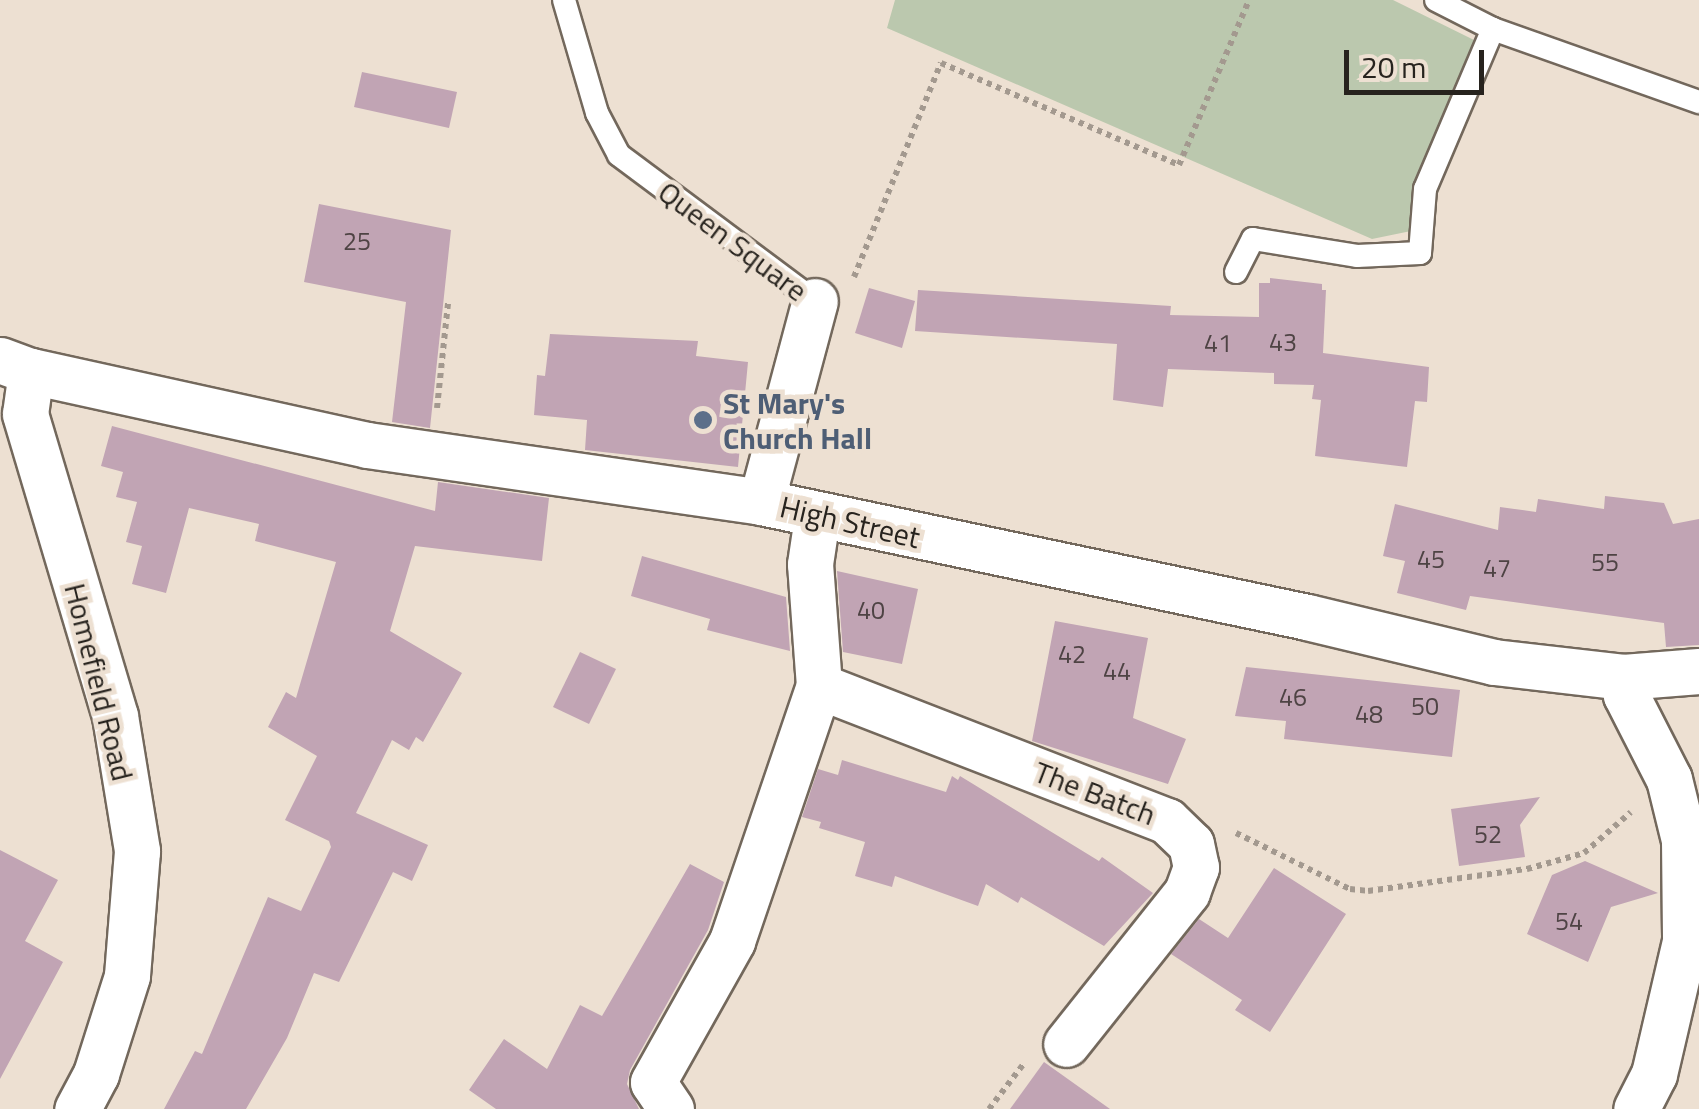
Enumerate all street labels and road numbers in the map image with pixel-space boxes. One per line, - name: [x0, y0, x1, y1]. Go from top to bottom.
- street label: Queen Square: [652, 173, 814, 309]
- street label: High Street: [777, 488, 923, 556]
- street label: Homefield Road: [57, 580, 141, 784]
- street label: The Batch: [1029, 753, 1161, 833]

